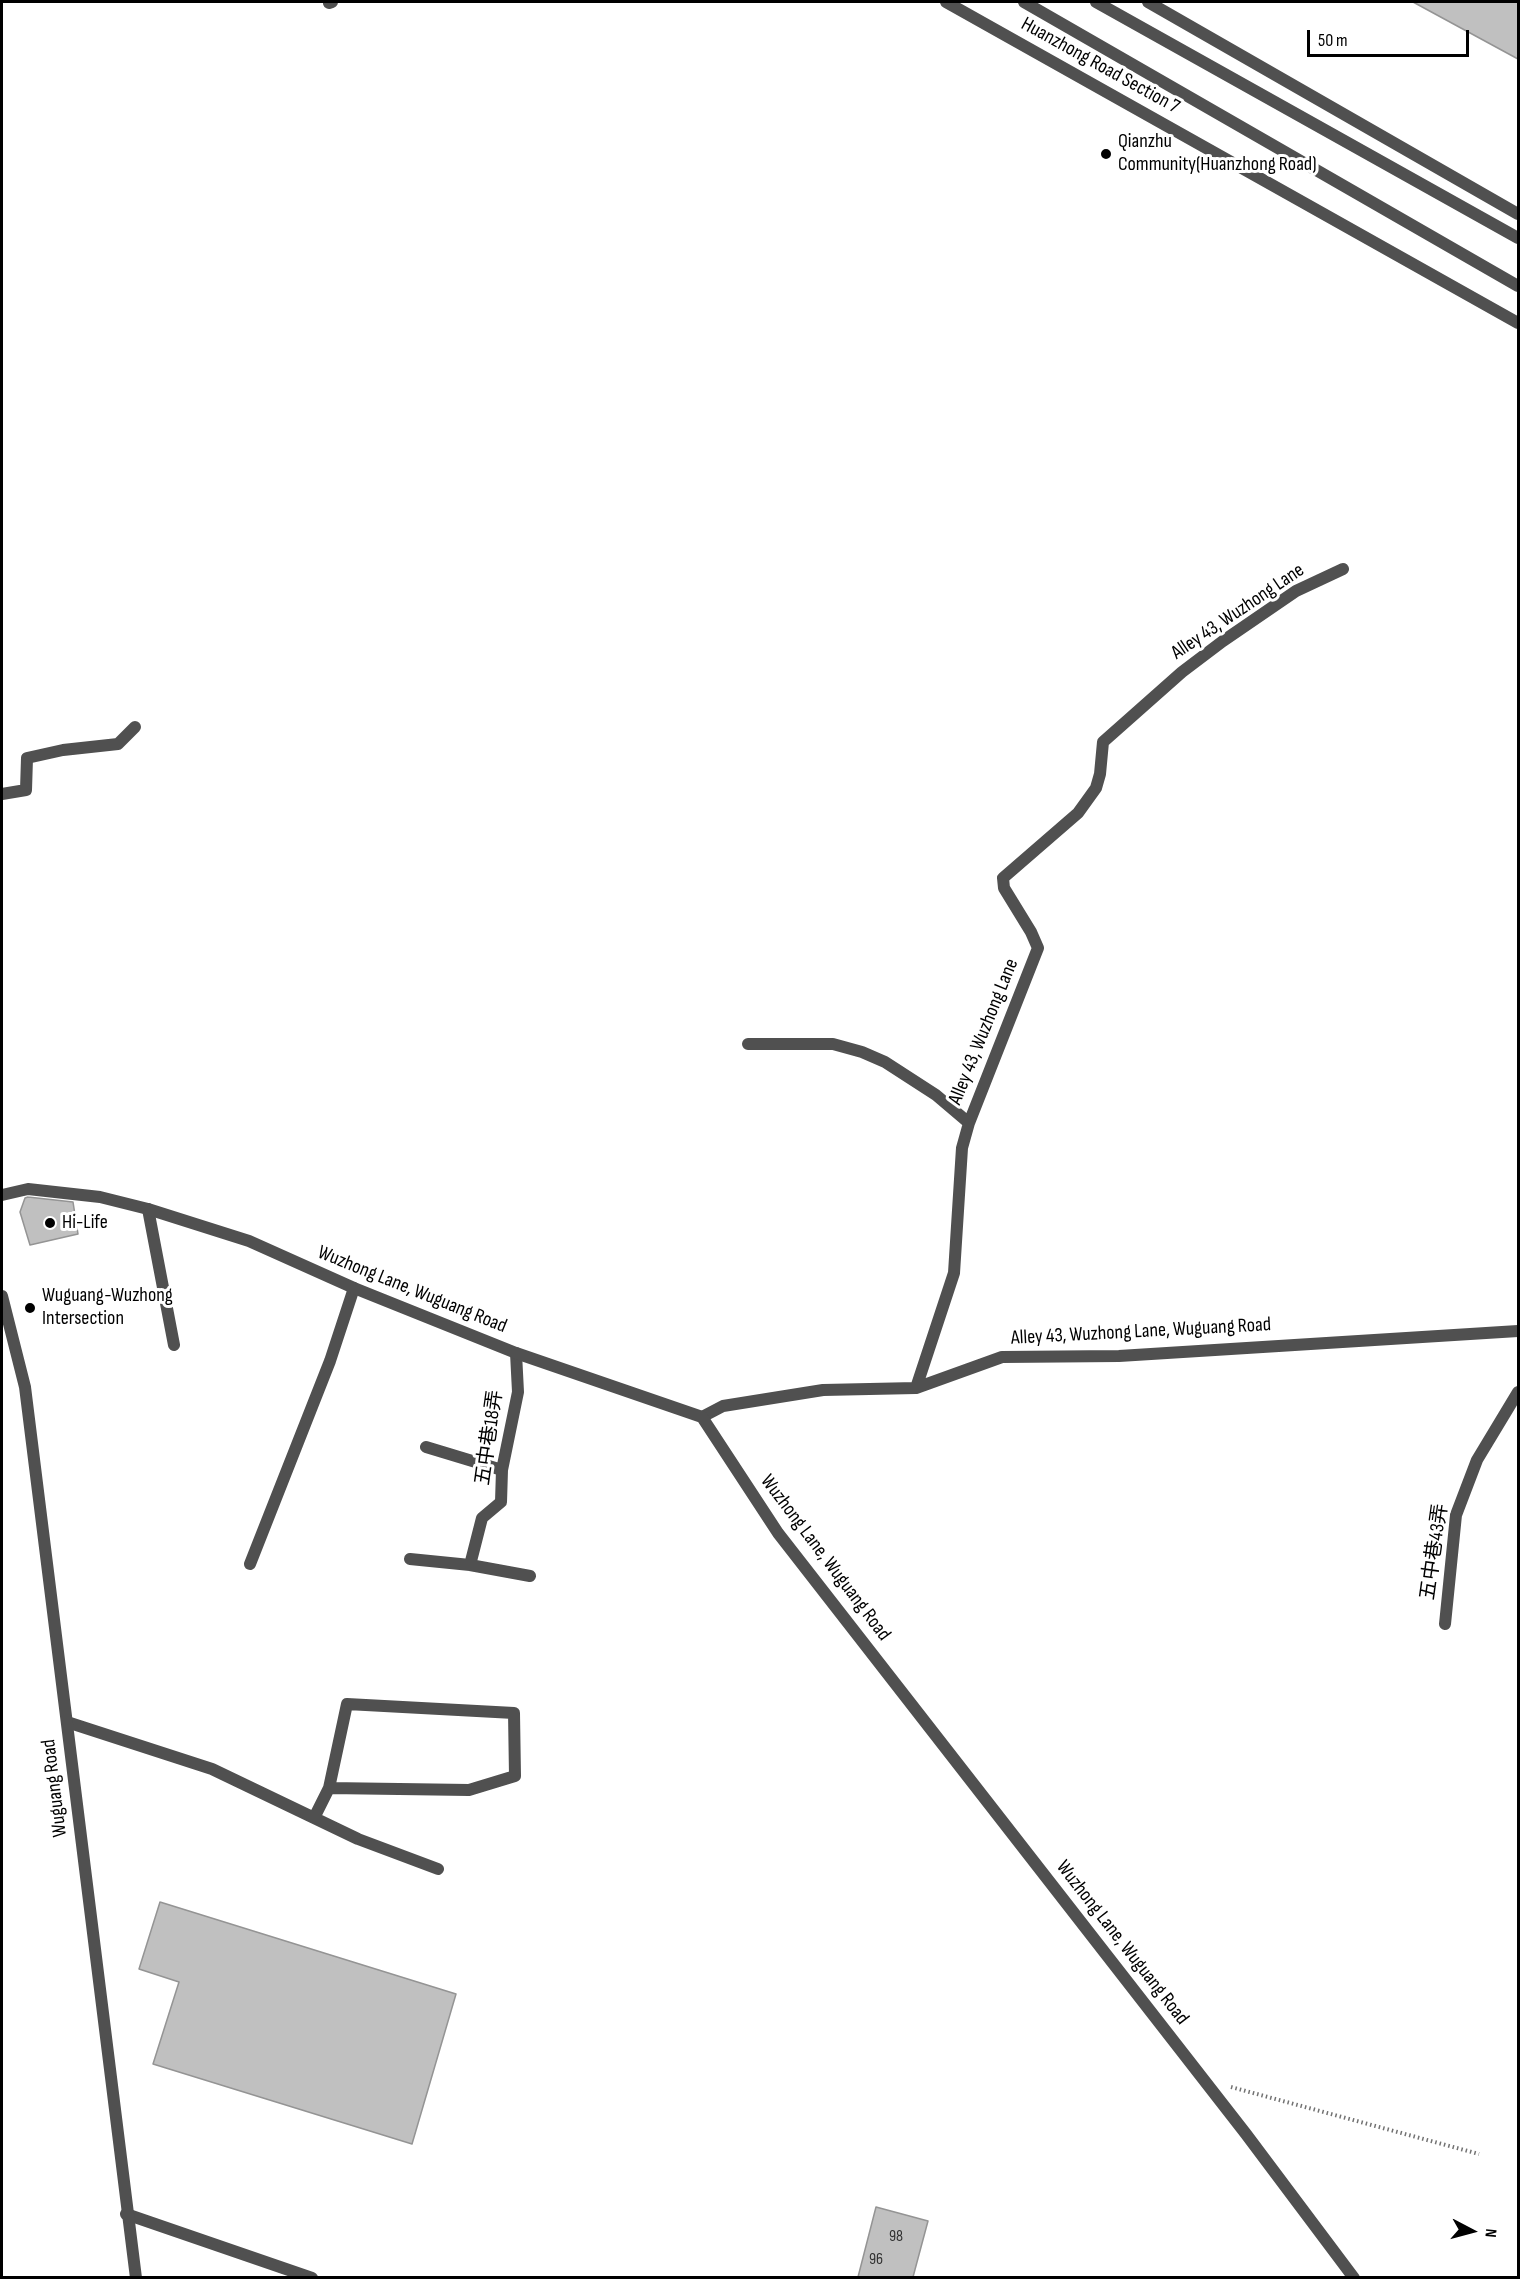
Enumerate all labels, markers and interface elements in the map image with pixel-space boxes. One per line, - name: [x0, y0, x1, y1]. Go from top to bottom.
- street label: Huanzhong Road Section 7: [1017, 13, 1183, 119]
- scale bar: [1310, 18, 1472, 56]
- text: 50 m: [1318, 30, 1348, 51]
- place label: Qianzhu Community(Huanzhong Road): [1118, 130, 1317, 177]
- marker: Qianzhu Community(Huanzhong Road): [1099, 147, 1113, 161]
- street label: Alley 43, Wuzhong Lane: [1167, 559, 1309, 665]
- street label: Alley 43, Wuzhong Lane: [944, 956, 1024, 1108]
- place label: Hi-Life: [62, 1211, 108, 1235]
- marker: Hi-Life: [43, 1216, 57, 1230]
- street label: Wuzhong Lane, Wuguang Road: [314, 1241, 510, 1339]
- place label: Wuguang-Wuzhong Intersection: [42, 1284, 173, 1331]
- marker: Wuguang-Wuzhong Intersection: [23, 1301, 37, 1315]
- street label: Alley 43, Wuzhong Lane, Wuguang Road: [1010, 1313, 1272, 1351]
- street label: 五中巷18弄: [471, 1389, 509, 1487]
- street label: Wuzhong Lane, Wuguang Road: [755, 1470, 895, 1646]
- street label: 五中巷43弄: [1416, 1502, 1454, 1602]
- street label: Wuguang Road: [37, 1738, 73, 1838]
- street label: Wuzhong Lane, Wuguang Road: [1050, 1856, 1194, 2030]
- north arrow: [1442, 2201, 1502, 2261]
- house number: 98: [889, 2227, 903, 2247]
- text: N: [1481, 2228, 1500, 2238]
- house number: 96: [869, 2250, 883, 2270]

